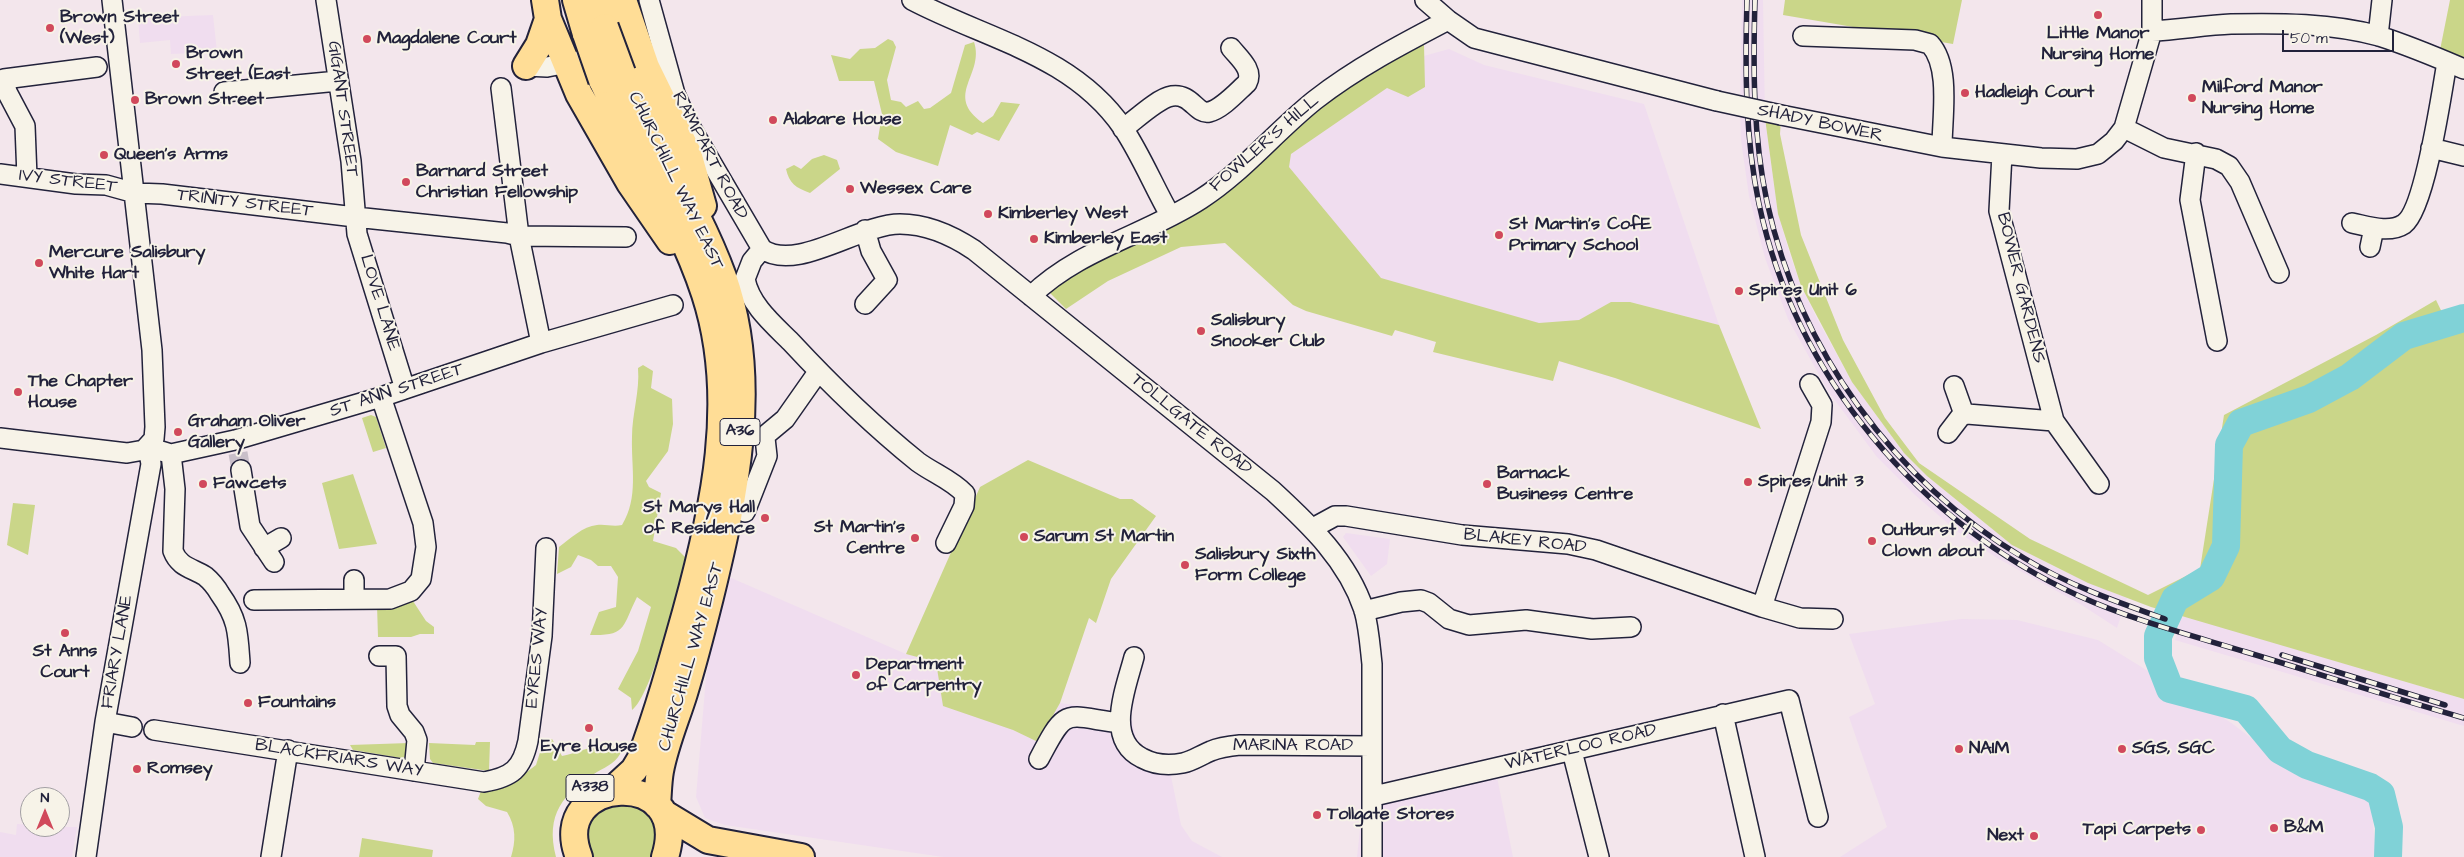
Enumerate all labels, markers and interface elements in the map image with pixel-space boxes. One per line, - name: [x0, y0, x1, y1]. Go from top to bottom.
- place label: Brown Street (West): [60, 7, 179, 50]
- marker: Little Manor Nursing Home: [2092, 9, 2104, 21]
- scale bar: [2284, 20, 2396, 52]
- marker: Brown Street (West): [44, 22, 56, 34]
- place label: Little Manor Nursing Home: [2042, 23, 2154, 66]
- place label: Magdalene Court: [377, 28, 516, 50]
- text: 50 m: [2290, 28, 2328, 49]
- marker: Magdalene Court: [361, 33, 373, 45]
- street label: GIGANT STREET: [322, 40, 362, 178]
- place label: Brown Street (East: [186, 43, 290, 86]
- marker: Brown Street (East: [170, 58, 182, 70]
- place label: Milford Manor Nursing Home: [2202, 77, 2323, 120]
- place label: Hadleigh Court: [1975, 82, 2094, 104]
- marker: Hadleigh Court: [1959, 87, 1971, 99]
- street label: CHURCHILL WAY EAST: [622, 88, 728, 274]
- street label: RAMPART ROAD: [666, 88, 752, 224]
- place label: Brown Street: [145, 89, 264, 111]
- street label: FOWLER'S HILL: [1206, 91, 1324, 197]
- marker: Milford Manor Nursing Home: [2186, 92, 2198, 104]
- marker: Brown Street: [129, 94, 141, 106]
- street label: SHADY BOWER: [1755, 100, 1885, 148]
- place label: Alabare House: [783, 109, 902, 131]
- marker: Alabare House: [767, 114, 779, 126]
- place label: Queen’s Arms: [114, 144, 228, 166]
- marker: Queen’s Arms: [98, 149, 110, 161]
- place label: Barnard Street Christian Fellowship: [416, 161, 578, 203]
- street label: IVY STREET: [18, 165, 118, 199]
- marker: Barnard Street Christian Fellowship: [400, 176, 412, 188]
- place label: Wessex Care: [860, 178, 972, 200]
- marker: Wessex Care: [844, 183, 856, 195]
- street label: TRINITY STREET: [176, 185, 314, 223]
- place label: Kimberley West: [998, 203, 1128, 225]
- marker: Kimberley West: [982, 208, 994, 220]
- street label: BOWER GARDENS: [1991, 210, 2049, 366]
- place label: St Martin's CofE Primary School: [1509, 214, 1651, 256]
- place label: Kimberley East: [1044, 228, 1167, 250]
- marker: St Martin's CofE Primary School: [1493, 229, 1505, 241]
- marker: Kimberley East: [1028, 233, 1040, 245]
- place label: Mercure Salisbury White Hart: [49, 242, 205, 284]
- street label: LOVE LANE: [354, 252, 404, 354]
- marker: Mercure Salisbury White Hart: [33, 257, 45, 269]
- place label: Spires Unit 6: [1749, 280, 1857, 302]
- marker: Spires Unit 6: [1733, 285, 1745, 297]
- place label: Salisbury Snooker Club: [1211, 310, 1325, 352]
- marker: Salisbury Snooker Club: [1195, 325, 1207, 337]
- street label: ST ANN STREET: [327, 359, 467, 423]
- street label: TOLLGATE ROAD: [1126, 370, 1256, 480]
- place label: The Chapter House: [28, 371, 133, 414]
- marker: The Chapter House: [12, 386, 24, 398]
- place label: Graham Oliver Gallery: [188, 411, 305, 454]
- road number: A36: [720, 418, 760, 446]
- marker: Graham Oliver Gallery: [172, 426, 184, 438]
- place label: Barnack Business Centre: [1497, 463, 1633, 506]
- place label: Spires Unit 3: [1758, 471, 1864, 493]
- place label: Fawcets: [213, 473, 287, 495]
- marker: Spires Unit 3: [1742, 476, 1754, 488]
- marker: Fawcets: [197, 478, 209, 490]
- marker: Barnack Business Centre: [1481, 478, 1493, 490]
- place label: St Marys Hall of Residence: [643, 497, 755, 540]
- marker: St Marys Hall of Residence: [759, 512, 771, 524]
- place label: St Martin's Centre: [814, 517, 905, 560]
- place label: Outburst / Clown about: [1882, 520, 1984, 562]
- street label: BLAKEY ROAD: [1463, 525, 1587, 559]
- place label: Sarum St Martin: [1034, 526, 1174, 548]
- marker: Sarum St Martin: [1018, 531, 1030, 543]
- marker: St Martin's Centre: [909, 532, 921, 544]
- marker: Outburst / Clown about: [1866, 535, 1878, 547]
- place label: Salisbury Sixth Form College: [1195, 544, 1316, 586]
- marker: Salisbury Sixth Form College: [1179, 559, 1191, 571]
- street label: CHURCHILL WAY EAST: [655, 560, 729, 754]
- street label: FRIARY LANE: [97, 593, 139, 711]
- street label: EYRES WAY: [522, 607, 554, 709]
- marker: St Anns Court: [59, 627, 71, 639]
- place label: St Anns Court: [33, 641, 97, 684]
- place label: Department of Carpentry: [866, 654, 982, 696]
- marker: Department of Carpentry: [850, 669, 862, 681]
- place label: Fountains: [258, 692, 336, 714]
- marker: Fountains: [242, 697, 254, 709]
- street label: WATERLOO ROAD: [1503, 720, 1659, 776]
- marker: Eyre House: [583, 722, 595, 734]
- street label: BLACKFRIARS WAY: [254, 735, 424, 783]
- street label: MARINA ROAD: [1233, 735, 1353, 757]
- place label: Eyre House: [541, 736, 637, 758]
- place label: NAIM: [1969, 738, 2009, 760]
- place label: SGS, SGC: [2132, 738, 2215, 760]
- marker: NAIM: [1953, 743, 1965, 755]
- marker: SGS, SGC: [2116, 743, 2128, 755]
- place label: Romsey: [147, 758, 213, 780]
- marker: Romsey: [131, 763, 143, 775]
- road number: A338: [566, 774, 614, 801]
- north arrow: [20, 787, 70, 837]
- text: N: [41, 788, 49, 808]
- place label: Tollgate Stores: [1327, 804, 1454, 826]
- marker: Tollgate Stores: [1311, 809, 1323, 821]
- place label: B&M: [2284, 817, 2324, 839]
- place label: Tapi Carpets: [2083, 819, 2191, 841]
- marker: B&M: [2268, 822, 2280, 834]
- marker: Tapi Carpets: [2195, 824, 2207, 836]
- place label: Next: [1987, 825, 2024, 847]
- marker: Next: [2028, 830, 2040, 842]

